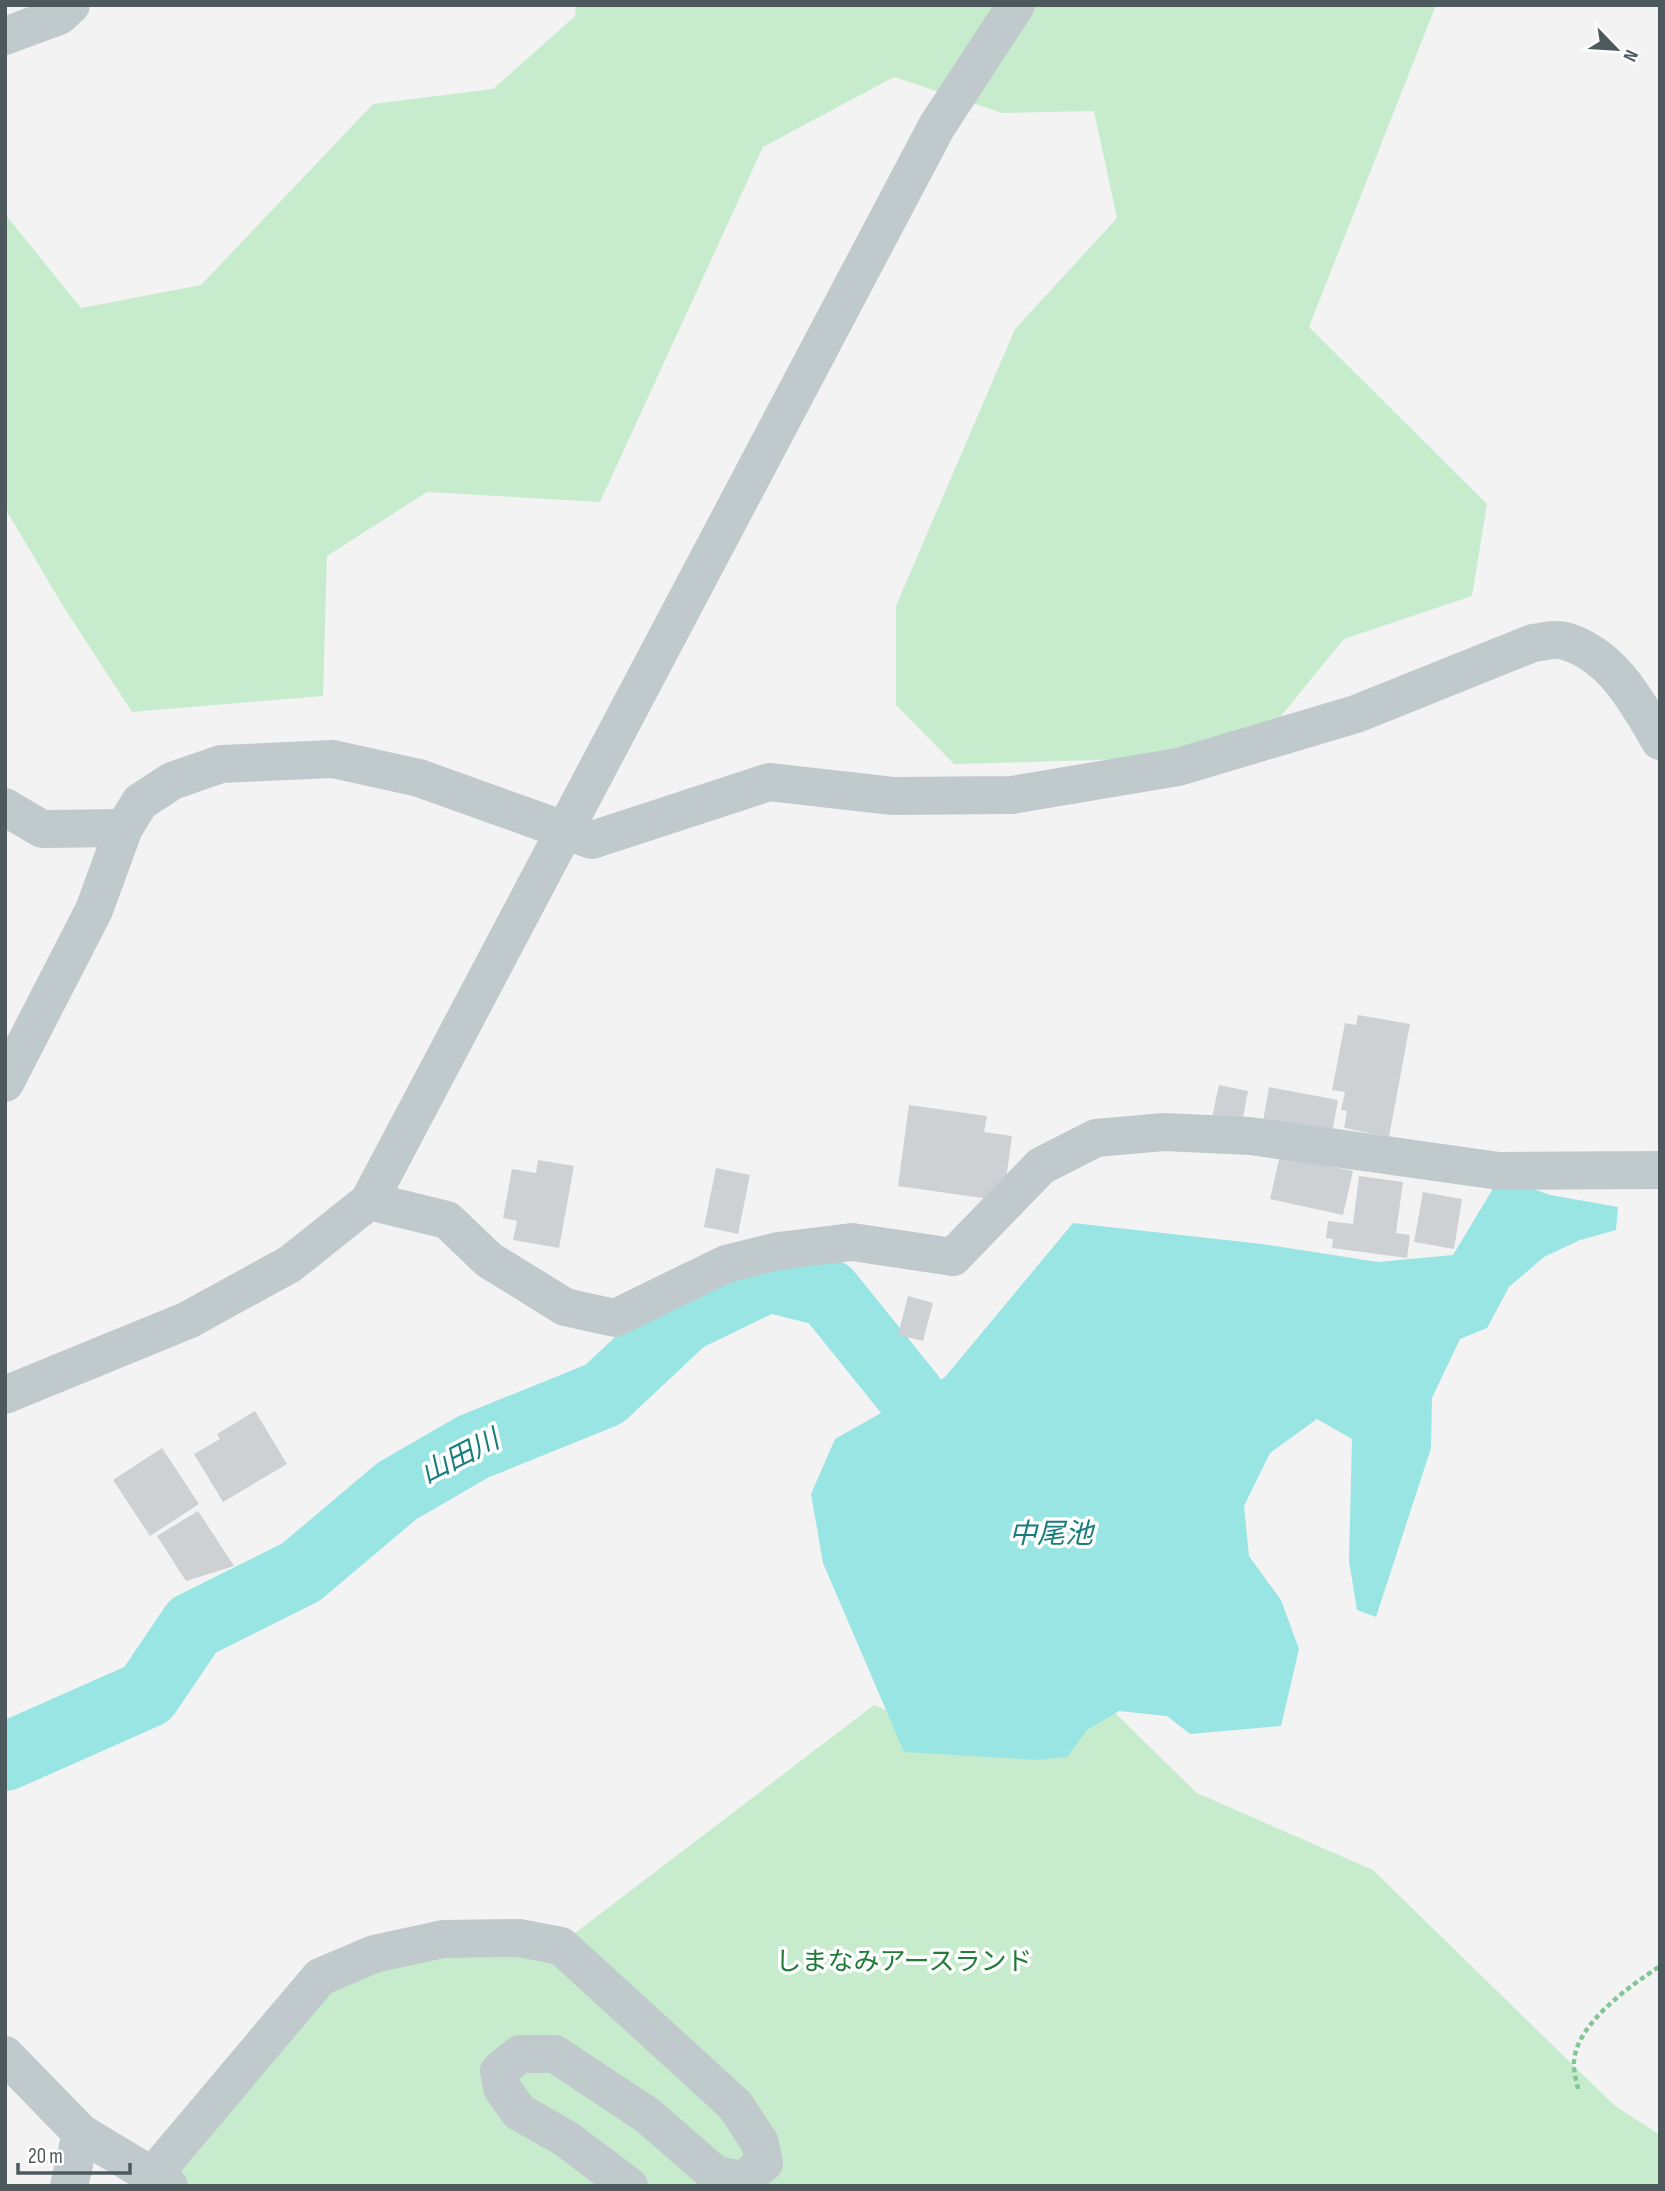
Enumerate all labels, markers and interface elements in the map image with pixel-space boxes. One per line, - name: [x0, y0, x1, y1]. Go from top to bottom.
- north arrow: [1581, 14, 1651, 84]
- text: N: [1617, 46, 1643, 65]
- water label: 山田川: [415, 1422, 508, 1491]
- water label: 中尾池: [1009, 1518, 1096, 1551]
- park label: しまなみアースランド: [775, 1947, 1033, 1978]
- scale bar: [18, 2132, 130, 2176]
- text: 20 m: [28, 2144, 63, 2169]

